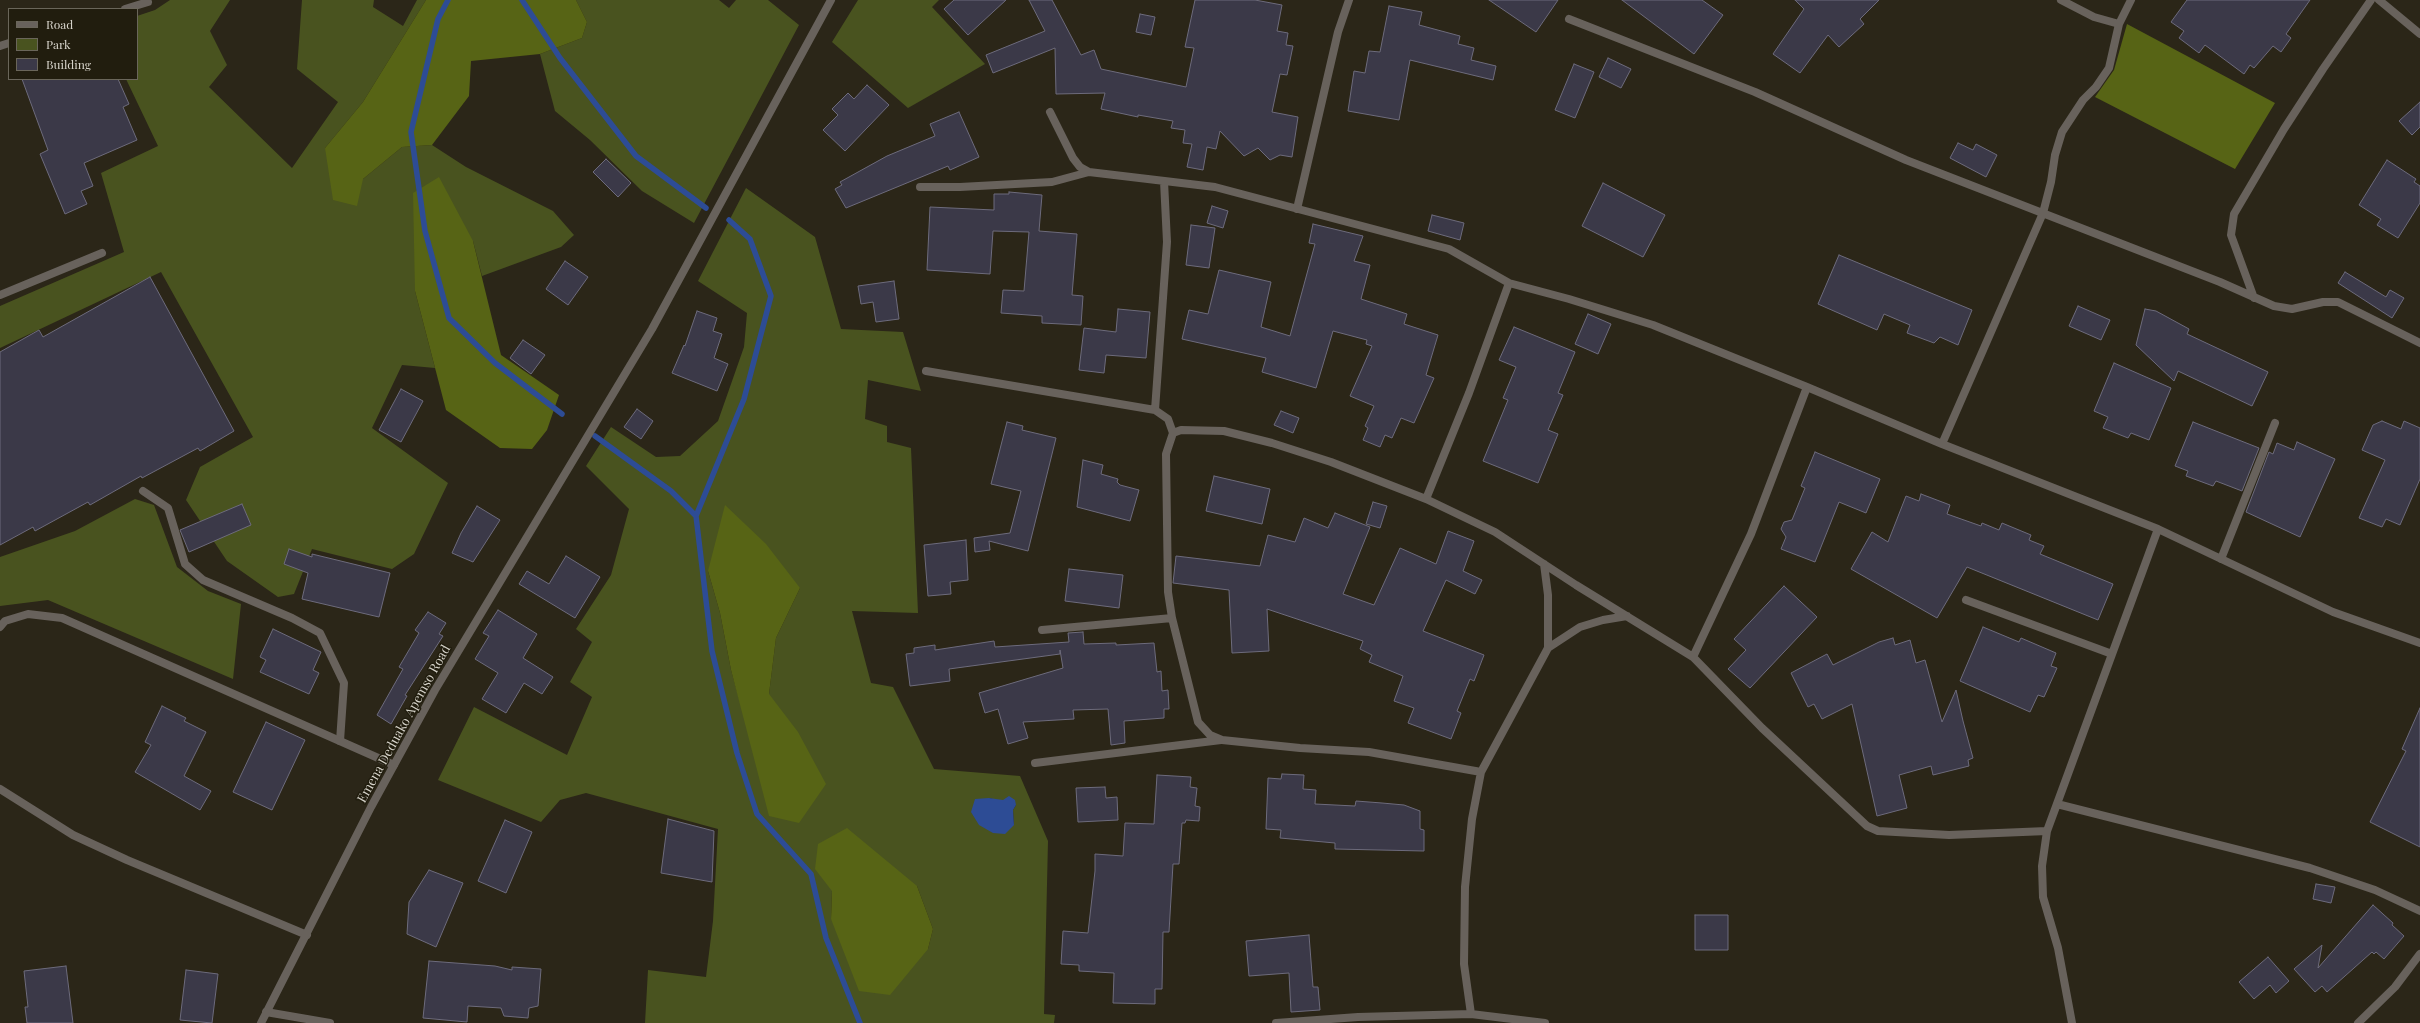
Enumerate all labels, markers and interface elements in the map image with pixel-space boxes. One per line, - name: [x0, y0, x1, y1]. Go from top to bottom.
- legend: [8, 8, 138, 80]
- text: Road: [46, 16, 73, 32]
- text: Park: [46, 36, 71, 52]
- text: Building: [46, 56, 91, 72]
- street label: Emena Deduako Apemso Road: [354, 642, 454, 806]

